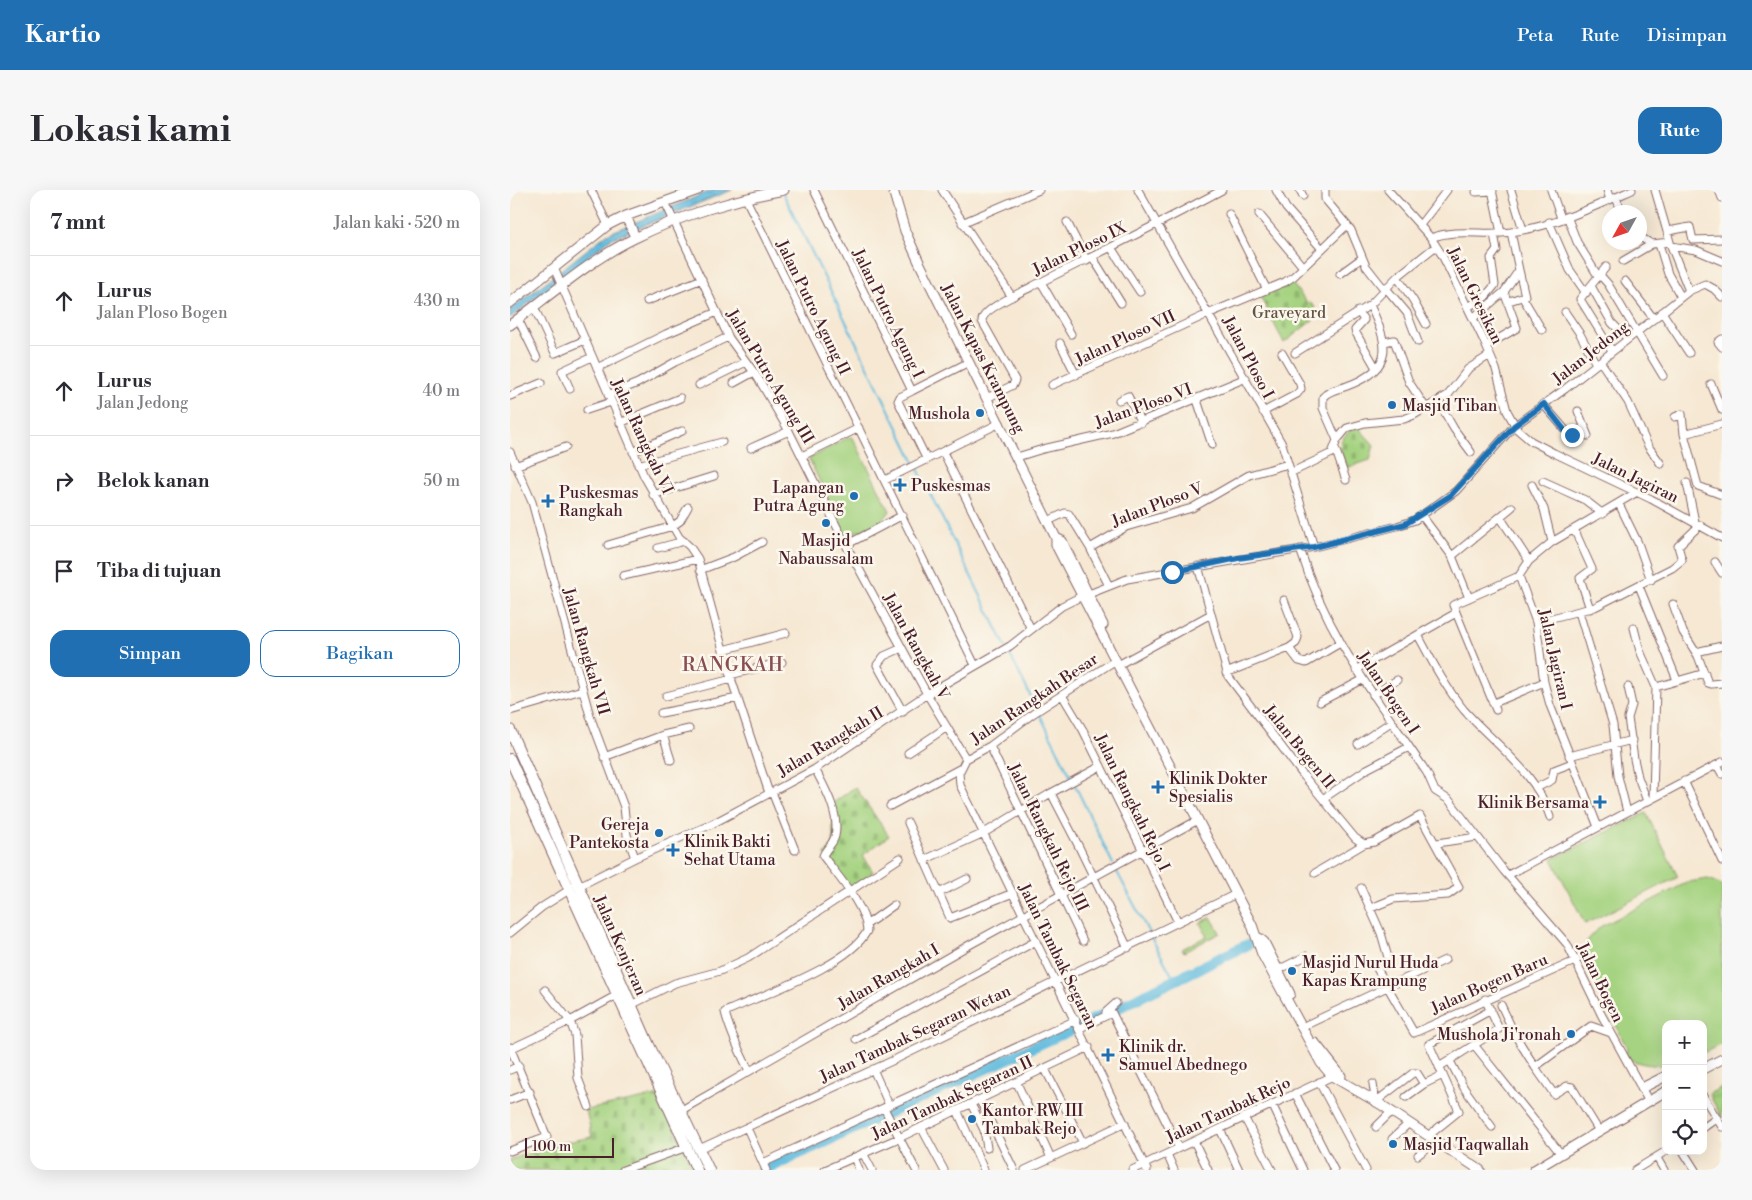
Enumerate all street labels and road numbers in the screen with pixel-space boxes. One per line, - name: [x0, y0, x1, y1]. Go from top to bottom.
- street label: Jalan Ploso IX: [1029, 217, 1130, 281]
- street label: Jalan Putro Agung II: [771, 236, 854, 378]
- street label: Jalan Gresikan: [1442, 243, 1508, 348]
- street label: Jalan Putro Agung I: [848, 245, 928, 381]
- street label: Jalan Kapas Krampung: [936, 279, 1030, 437]
- street label: Jalan Putro Agung III: [722, 305, 818, 447]
- street label: Jalan Ploso VII: [1071, 306, 1179, 370]
- street label: Jalan Ploso I: [1218, 312, 1278, 402]
- street label: Jalan Jedong: [1548, 316, 1633, 389]
- street label: Jalan Rangkah VI: [606, 375, 678, 497]
- street label: Jalan Ploso VI: [1091, 379, 1195, 433]
- street label: Jalan Jagiran: [1588, 448, 1682, 508]
- street label: Jalan Ploso V: [1108, 478, 1206, 532]
- street label: Jalan Rangkah VII: [558, 584, 614, 717]
- street label: Jalan Rangkah V: [878, 589, 954, 704]
- street label: Jalan Jagiran I: [1533, 606, 1576, 712]
- street label: Jalan Bogen I: [1353, 646, 1423, 738]
- street label: Jalan Rangkah Besar: [966, 649, 1102, 749]
- street label: Jalan Bogen II: [1259, 700, 1339, 793]
- street label: Jalan Rangkah II: [773, 702, 887, 782]
- street label: Jalan Rangkah Rejo I: [1090, 730, 1174, 874]
- street label: Jalan Rangkah Rejo III: [1003, 759, 1093, 915]
- street label: Jalan Tambak Segaran: [1014, 879, 1102, 1033]
- street label: Jalan Kenjeran: [589, 891, 651, 999]
- street label: Jalan Bogen: [1572, 938, 1628, 1026]
- street label: Jalan Rangkah I: [833, 940, 943, 1014]
- street label: Jalan Bogen Baru: [1427, 949, 1551, 1019]
- street label: Jalan Tambak Segaran Wetan: [816, 981, 1014, 1087]
- street label: Jalan Tambak Segaran II: [868, 1052, 1036, 1144]
- street label: Jalan Tambak Rejo: [1162, 1072, 1294, 1148]

